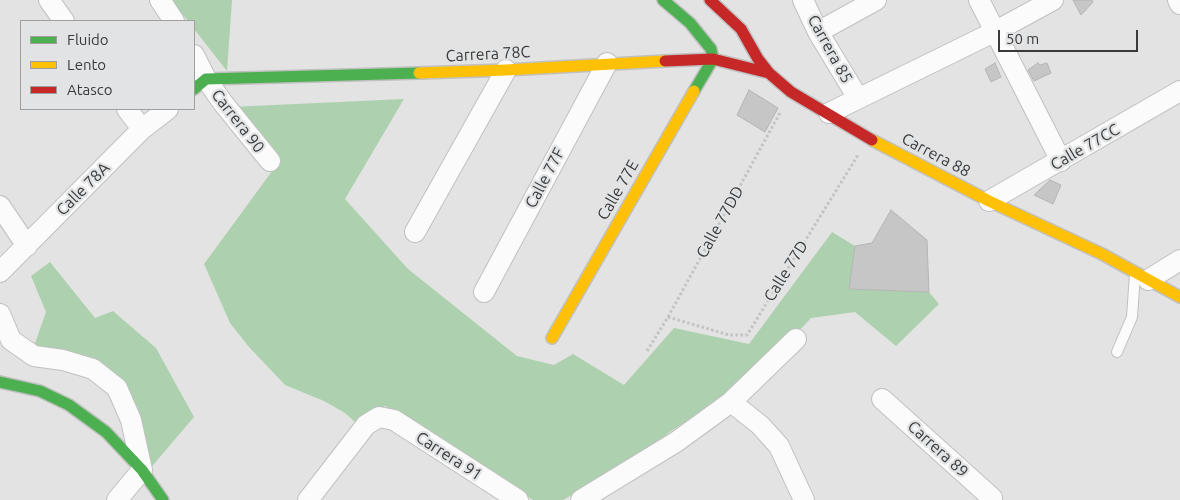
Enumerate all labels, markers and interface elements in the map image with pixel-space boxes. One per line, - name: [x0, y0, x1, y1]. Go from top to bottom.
- street label: Carrera 85: [803, 12, 857, 86]
- legend: [20, 20, 195, 110]
- scale bar: [1000, 20, 1140, 52]
- text: 50 m: [1006, 30, 1039, 47]
- text: Fluido: [67, 31, 109, 48]
- street label: Carrera 78C: [445, 42, 531, 66]
- text: Lento: [67, 56, 106, 73]
- text: Atasco: [67, 81, 113, 98]
- street label: Carrera 90: [207, 86, 269, 156]
- street label: Calle 77CC: [1047, 120, 1123, 174]
- street label: Carrera 88: [898, 129, 974, 181]
- street label: Calle 77F: [521, 145, 569, 211]
- street label: Calle 77E: [593, 157, 643, 223]
- street label: Calle 78A: [52, 158, 114, 220]
- street label: Calle 77DD: [692, 183, 748, 261]
- street label: Calle 77D: [760, 237, 812, 305]
- street label: Carrera 89: [904, 417, 972, 481]
- street label: Carrera 91: [412, 428, 486, 484]

